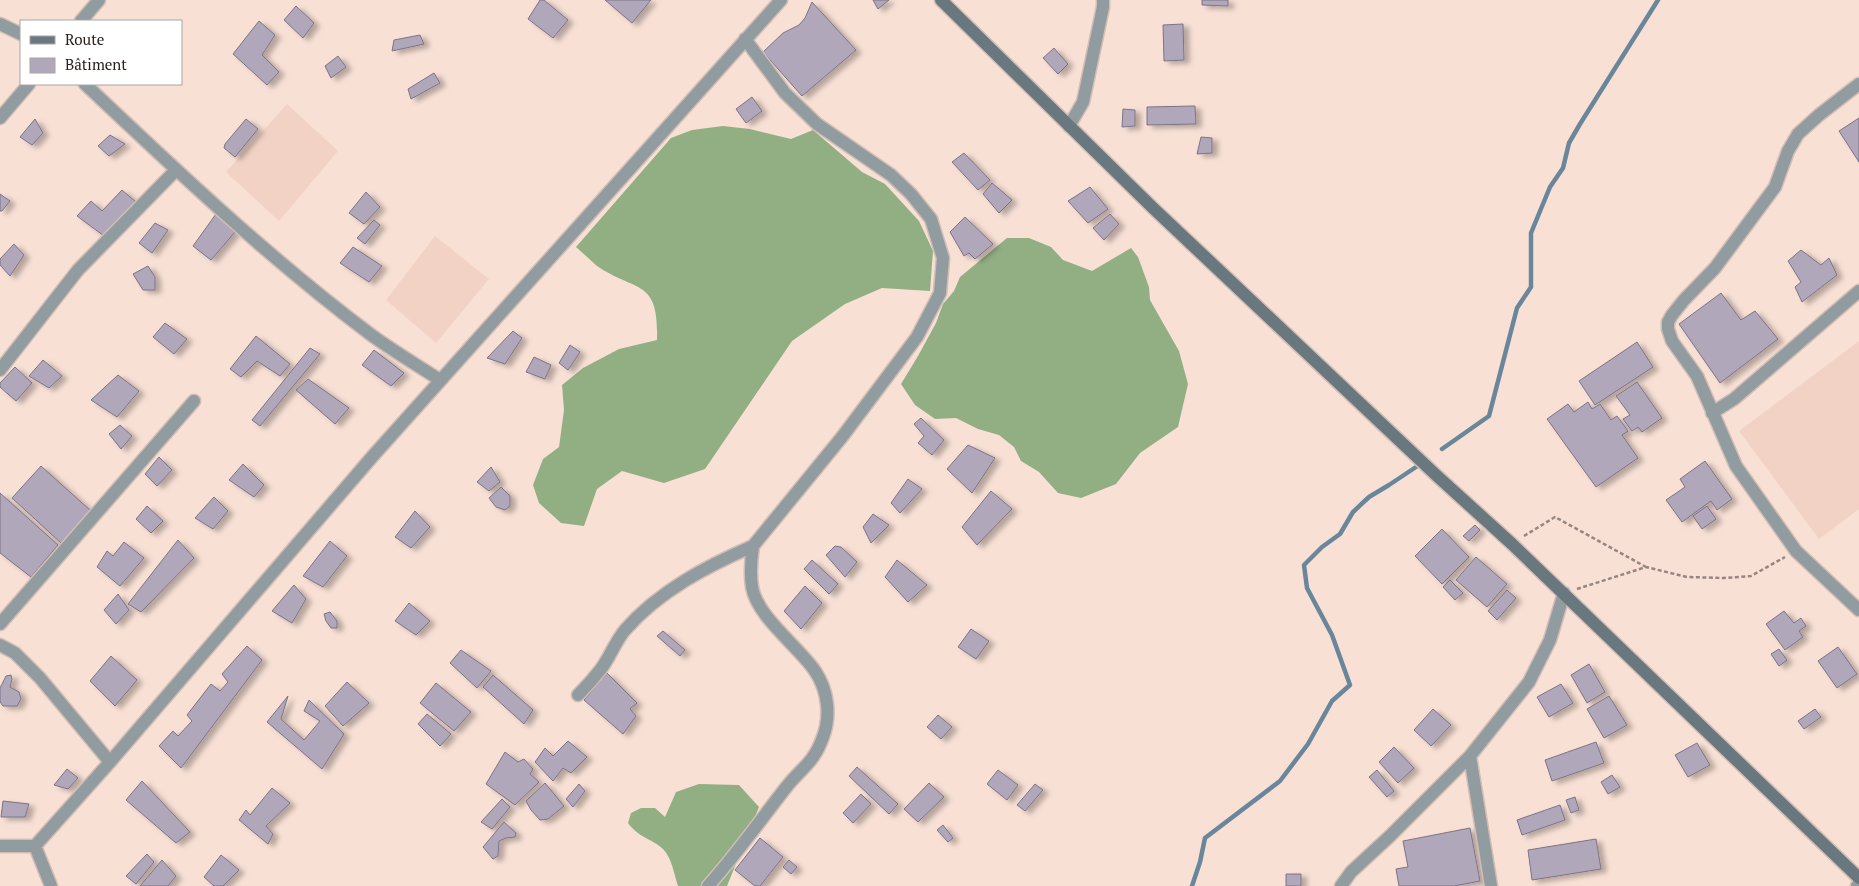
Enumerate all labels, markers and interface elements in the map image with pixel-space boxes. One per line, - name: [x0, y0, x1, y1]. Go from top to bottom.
- legend: [20, 20, 182, 85]
- text: Route: [65, 29, 104, 49]
- text: Bâtiment: [65, 54, 127, 74]

